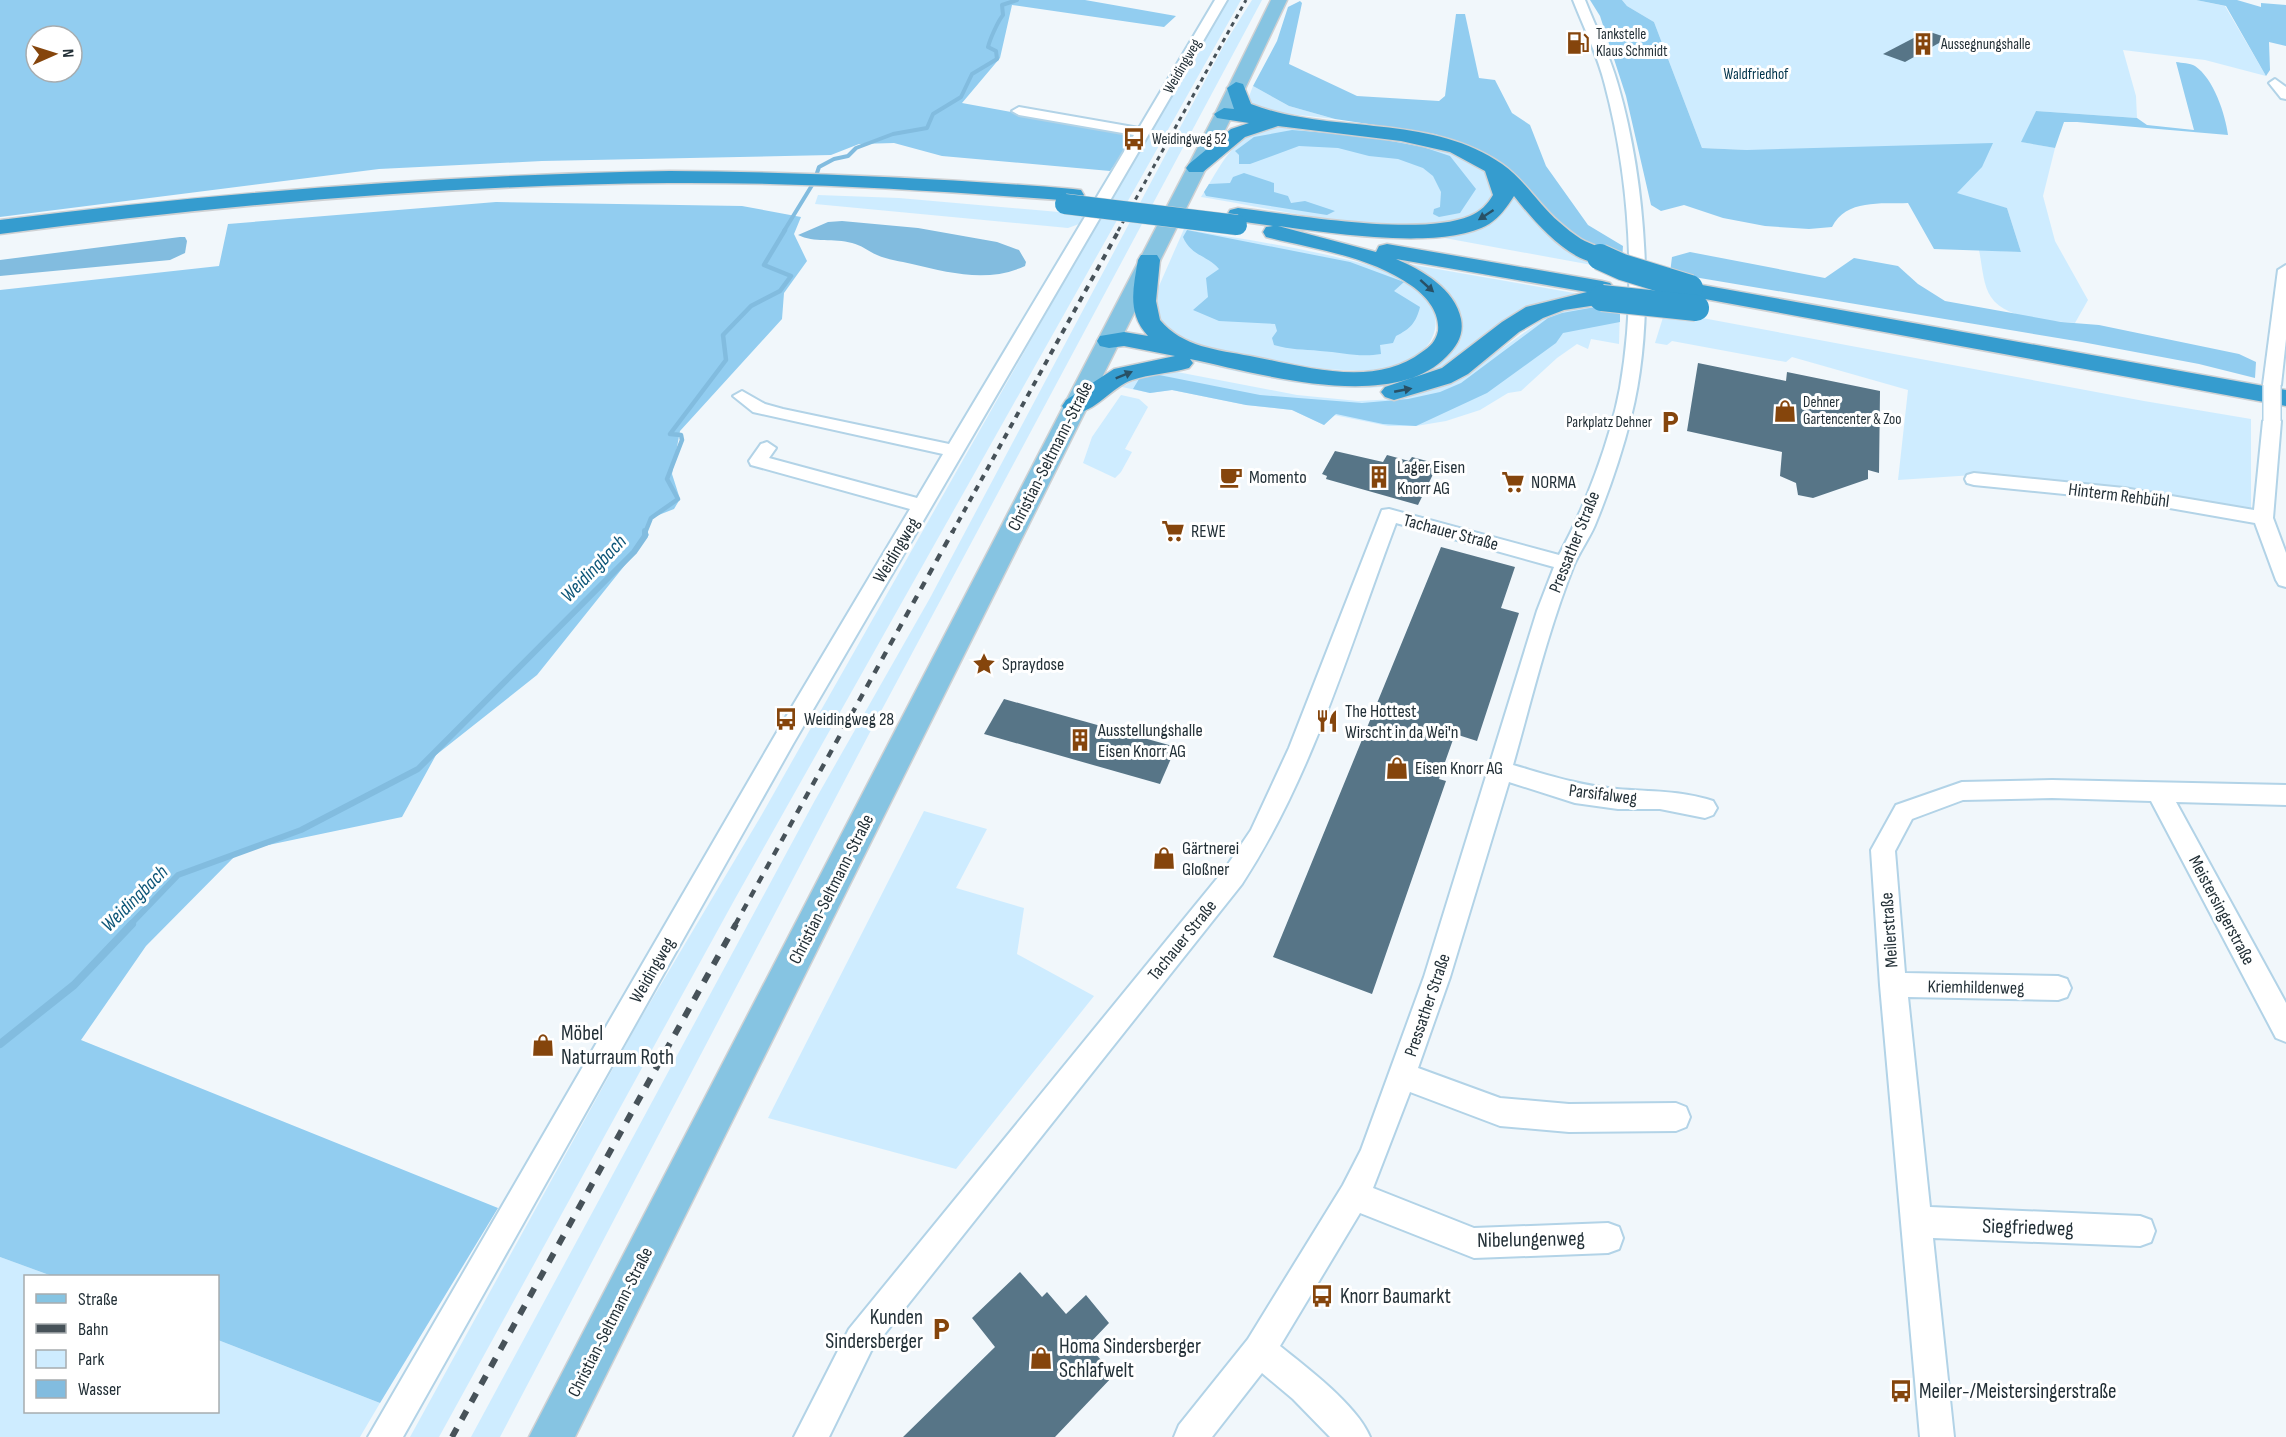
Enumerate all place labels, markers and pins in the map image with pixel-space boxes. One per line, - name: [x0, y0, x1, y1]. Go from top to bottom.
- place label: Tankstelle Klaus Schmidt: [1596, 25, 1668, 61]
- fuel station icon: Tankstelle Klaus Schmidt: [1565, 30, 1591, 56]
- building icon: Aussegnungshalle: [1910, 31, 1936, 57]
- place label: Aussegnungshalle: [1940, 35, 2031, 54]
- bus stop icon: Weidingweg 52: [1121, 126, 1147, 152]
- place label: Weidingweg 52: [1152, 130, 1227, 149]
- place label: Dehner Gartencenter & Zoo: [1803, 393, 1902, 429]
- shop icon: Dehner Gartencenter & Zoo: [1772, 398, 1798, 424]
- parking icon: Parkplatz Dehner: [1657, 409, 1683, 435]
- place label: Parkplatz Dehner: [1566, 413, 1653, 432]
- place label: Lager Eisen Knorr AG: [1397, 457, 1465, 499]
- cafe icon: Momento: [1218, 464, 1244, 490]
- building icon: Lager Eisen Knorr AG: [1366, 464, 1392, 490]
- place label: Momento: [1249, 467, 1307, 488]
- supermarket icon: NORMA: [1500, 469, 1526, 495]
- place label: NORMA: [1531, 472, 1576, 493]
- supermarket icon: REWE: [1160, 518, 1186, 544]
- place label: REWE: [1191, 521, 1226, 542]
- place icon: Spraydose: [971, 651, 997, 677]
- place label: Spraydose: [1002, 654, 1064, 675]
- place label: The Hottest Wirscht in da Wei'n: [1345, 701, 1459, 743]
- bus stop icon: Weidingweg 28: [773, 706, 799, 732]
- restaurant icon: The Hottest Wirscht in da Wei'n: [1314, 708, 1340, 734]
- place label: Weidingweg 28: [804, 709, 894, 730]
- place label: Ausstellungshalle Eisen Knorr AG: [1097, 720, 1203, 762]
- building icon: Ausstellungshalle Eisen Knorr AG: [1067, 727, 1093, 753]
- shop icon: Eisen Knorr AG: [1384, 755, 1410, 781]
- place label: Eisen Knorr AG: [1415, 758, 1503, 779]
- place label: Gärtnerei Gloßner: [1182, 838, 1239, 880]
- shop icon: Gärtnerei Gloßner: [1151, 845, 1177, 871]
- place label: Möbel Naturraum Roth: [561, 1021, 674, 1070]
- shop icon: Möbel Naturraum Roth: [530, 1032, 556, 1058]
- bus stop icon: Knorr Baumarkt: [1309, 1283, 1335, 1309]
- place label: Knorr Baumarkt: [1340, 1284, 1451, 1309]
- place label: Kunden Sindersberger: [825, 1305, 923, 1354]
- parking icon: Kunden Sindersberger: [928, 1316, 954, 1342]
- place label: Homa Sindersberger Schlafwelt: [1059, 1334, 1201, 1383]
- shop icon: Homa Sindersberger Schlafwelt: [1028, 1345, 1054, 1371]
- bus stop icon: Meiler-/Meistersingerstraße: [1888, 1378, 1914, 1404]
- place label: Meiler-/Meistersingerstraße: [1919, 1379, 2117, 1404]

